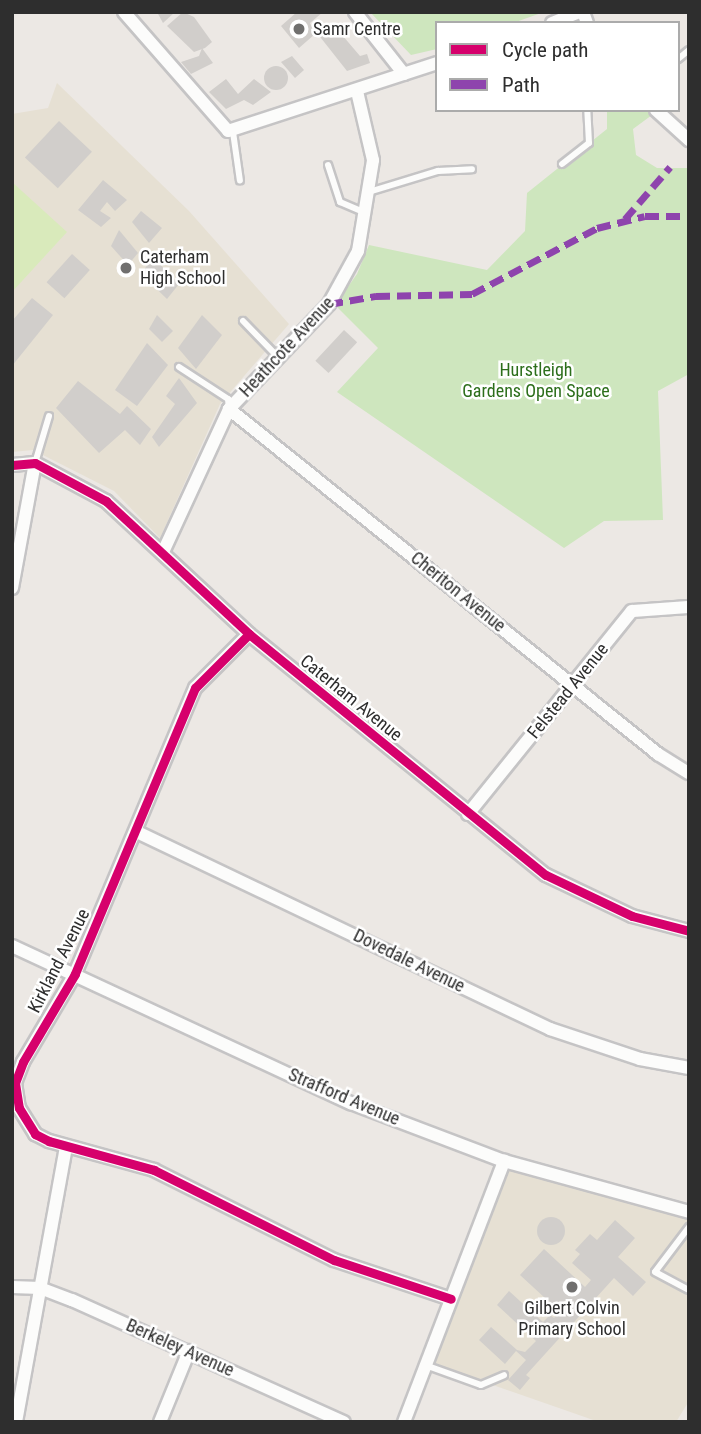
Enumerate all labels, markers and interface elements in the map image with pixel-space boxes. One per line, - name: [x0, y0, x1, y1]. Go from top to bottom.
- place label: Samr Centre: [313, 18, 401, 40]
- marker: Samr Centre: [291, 21, 307, 37]
- legend: [435, 21, 680, 112]
- text: Cycle path: [502, 38, 588, 62]
- text: Path: [502, 73, 540, 97]
- place label: Caterham High School: [140, 247, 226, 290]
- marker: Caterham High School: [118, 260, 134, 276]
- street label: Heathcote Avenue: [235, 292, 339, 402]
- park label: Hurstleigh Gardens Open Space: [462, 360, 610, 402]
- street label: Cheriton Avenue: [406, 547, 510, 637]
- street label: Felstead Avenue: [523, 639, 613, 743]
- street label: Caterham Avenue: [296, 650, 406, 746]
- street label: Kirkland Avenue: [24, 905, 94, 1017]
- street label: Dovedale Avenue: [350, 925, 468, 997]
- street label: Strafford Avenue: [285, 1064, 403, 1130]
- marker: Gilbert Colvin Primary School: [564, 1279, 580, 1295]
- place label: Gilbert Colvin Primary School: [518, 1298, 626, 1340]
- street label: Berkeley Avenue: [123, 1315, 237, 1381]

